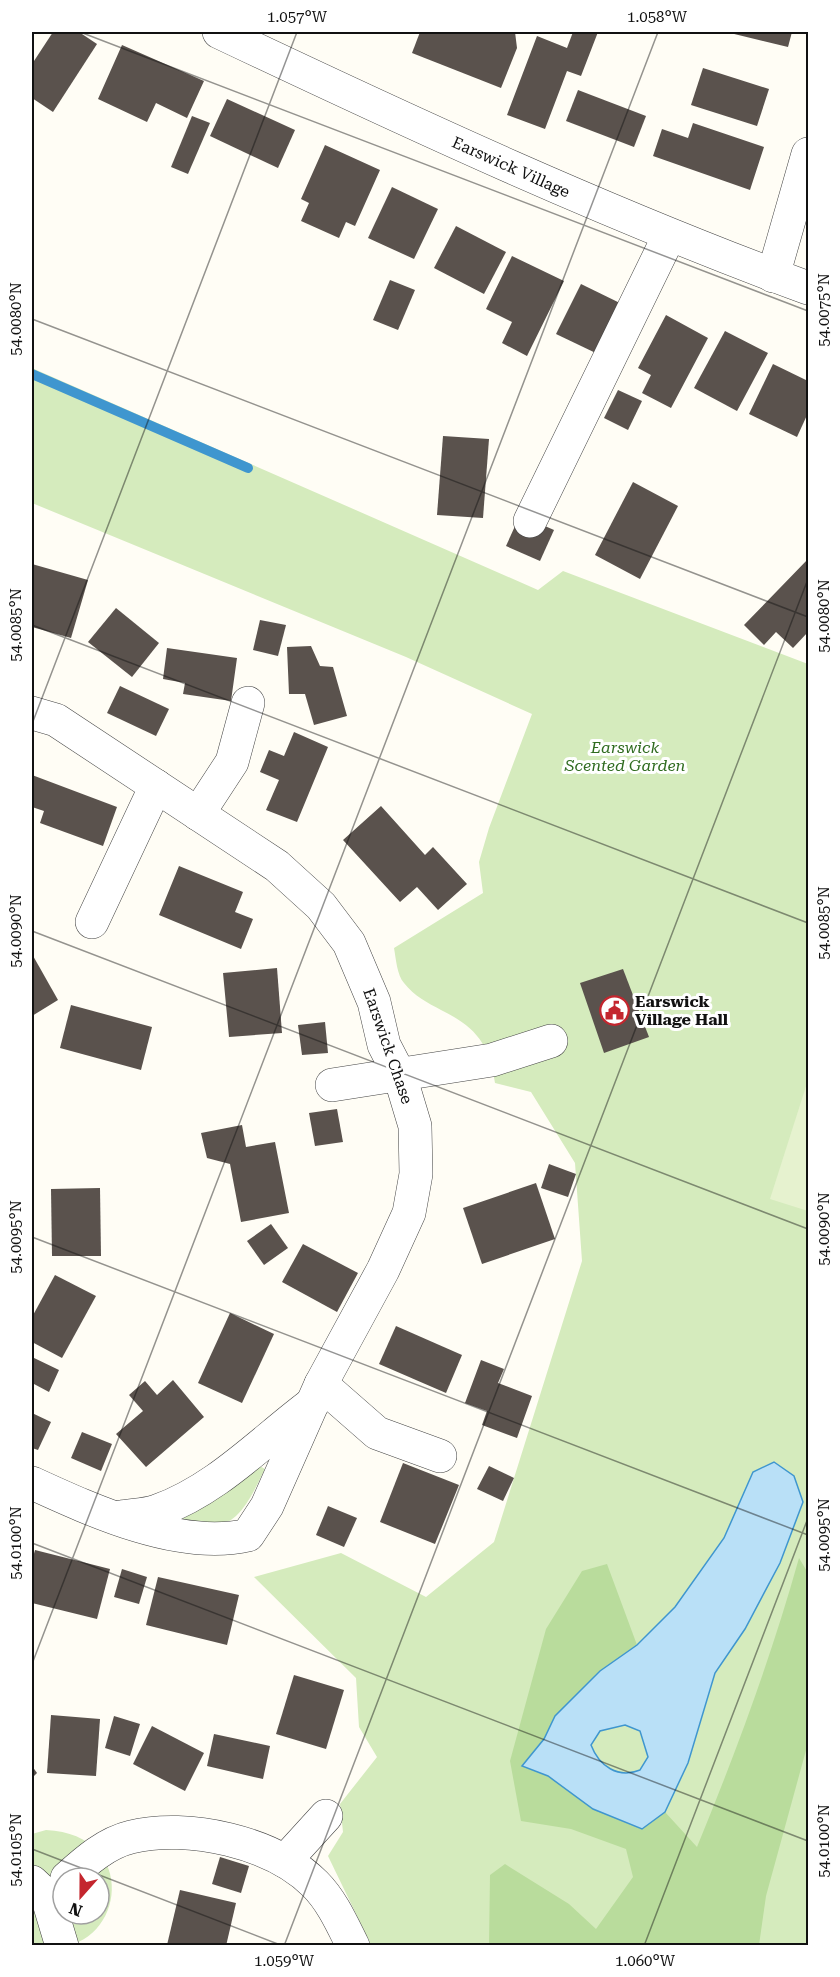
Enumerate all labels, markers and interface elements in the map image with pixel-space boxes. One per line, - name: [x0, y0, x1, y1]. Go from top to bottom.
- text: 1.057°W: [267, 8, 328, 26]
- text: 1.058°W: [627, 8, 688, 26]
- street label: Earswick Village: [449, 133, 573, 202]
- text: 54.0075°N: [815, 273, 833, 347]
- text: 54.0080°N: [7, 282, 25, 356]
- text: 54.0080°N: [815, 579, 833, 653]
- text: 54.0085°N: [7, 588, 25, 662]
- park label: Earswick Scented Garden: [564, 738, 685, 775]
- text: 54.0085°N: [815, 886, 833, 960]
- text: 54.0090°N: [7, 894, 25, 968]
- street label: Earswick Chase: [359, 986, 417, 1107]
- place label: Earswick Village Hall: [635, 992, 729, 1029]
- public building icon: Earswick Village Hall: [598, 994, 630, 1026]
- text: 54.0090°N: [815, 1192, 833, 1266]
- text: 54.0095°N: [7, 1200, 25, 1274]
- text: 54.0095°N: [815, 1498, 833, 1572]
- text: 54.0100°N: [7, 1506, 25, 1580]
- text: 54.0100°N: [815, 1804, 833, 1878]
- text: 54.0105°N: [7, 1813, 25, 1887]
- north arrow: [51, 1866, 111, 1926]
- text: N: [67, 1898, 85, 1921]
- text: 1.059°W: [254, 1952, 315, 1970]
- text: 1.060°W: [615, 1952, 676, 1970]

